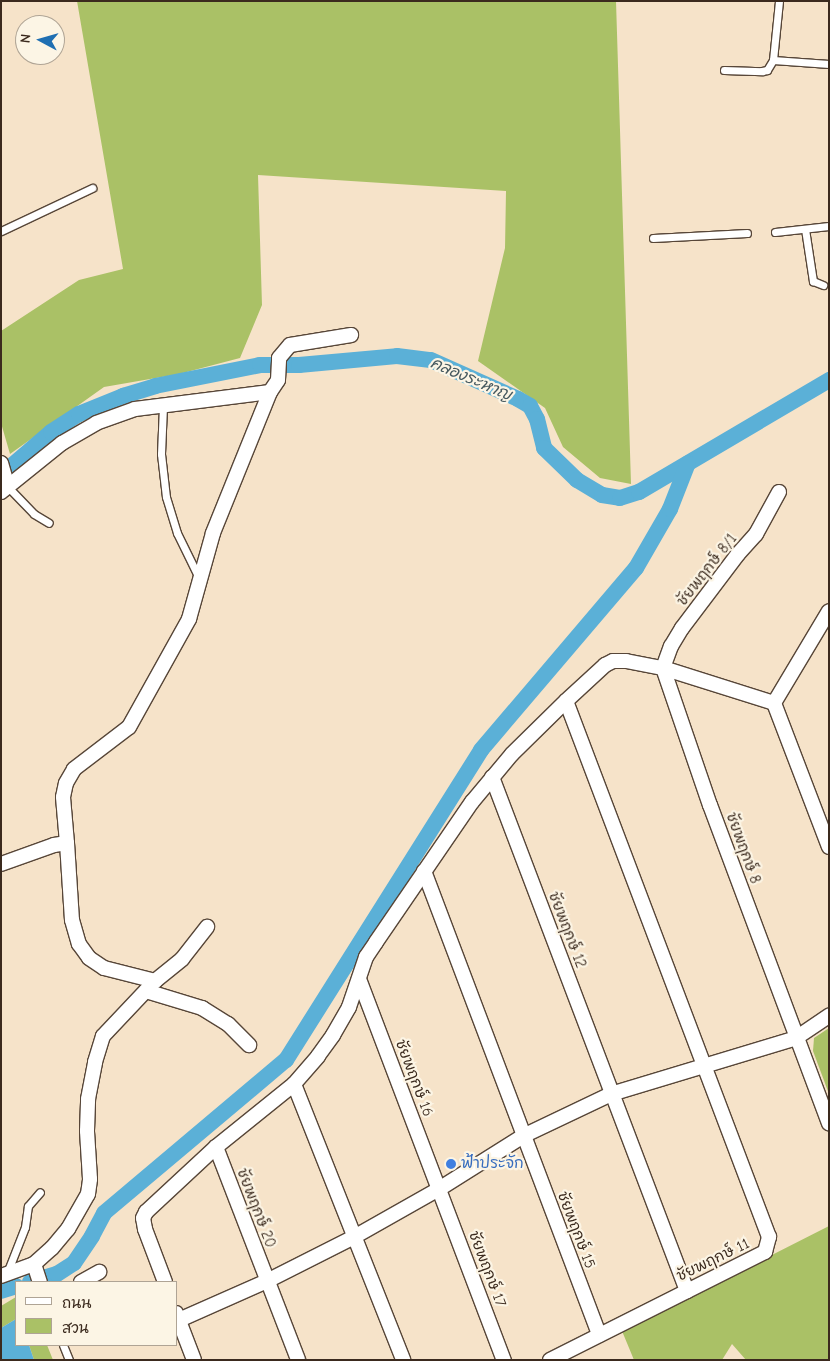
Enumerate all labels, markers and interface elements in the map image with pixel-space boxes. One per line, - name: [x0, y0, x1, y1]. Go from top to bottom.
- north arrow: [15, 15, 65, 65]
- text: N: [17, 33, 35, 44]
- water label: คลองระหาญ: [428, 353, 514, 405]
- street label: ชัยพฤกษ์ 8/1: [673, 530, 741, 610]
- street label: ชัยพฤกษ์ 8: [722, 810, 764, 886]
- street label: ชัยพฤกษ์ 12: [544, 889, 590, 971]
- street label: ชัยพฤกษ์ 16: [391, 1037, 437, 1119]
- place label: ฟ้าประจัก: [461, 1155, 524, 1173]
- marker: ฟ้าประจัก: [445, 1158, 457, 1170]
- street label: ชัยพฤกษ์ 20: [233, 1166, 279, 1250]
- street label: ชัยพฤกษ์ 15: [553, 1189, 599, 1271]
- street label: ชัยพฤกษ์ 17: [464, 1229, 510, 1309]
- street label: ชัยพฤกษ์ 11: [674, 1235, 752, 1285]
- legend: [15, 1281, 178, 1346]
- text: ถนน: [62, 1294, 91, 1312]
- text: สวน: [62, 1319, 89, 1337]

